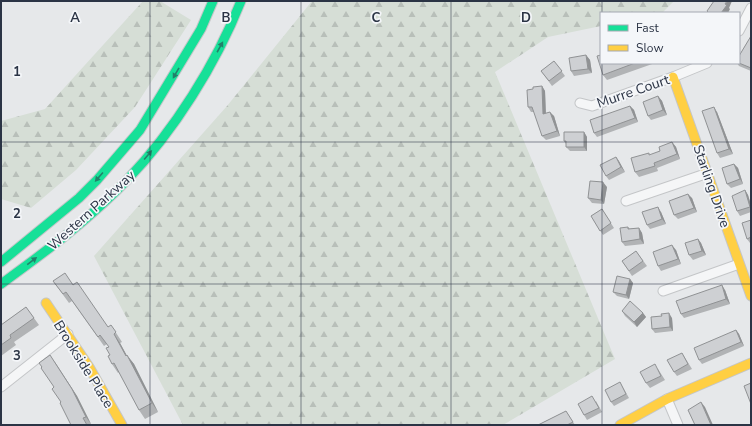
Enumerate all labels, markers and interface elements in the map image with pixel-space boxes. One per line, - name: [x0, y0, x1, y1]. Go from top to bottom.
- text: A: [70, 9, 80, 27]
- text: B: [222, 9, 231, 27]
- text: C: [372, 9, 381, 27]
- text: D: [521, 9, 531, 27]
- legend: [600, 12, 740, 64]
- text: Fast: [636, 20, 659, 36]
- text: Slow: [636, 40, 664, 56]
- one-way arrow: [217, 41, 223, 52]
- text: 1: [13, 63, 21, 81]
- one-way arrow: [172, 67, 179, 79]
- street label: Murre Court: [594, 70, 672, 113]
- street label: Starling Drive: [689, 142, 735, 230]
- one-way arrow: [144, 149, 153, 160]
- street label: Western Parkway: [44, 165, 140, 255]
- one-way arrow: [95, 172, 104, 183]
- text: 2: [13, 205, 21, 223]
- one-way arrow: [27, 257, 38, 266]
- street label: Brookside Place: [49, 317, 118, 412]
- text: 3: [13, 347, 21, 365]

